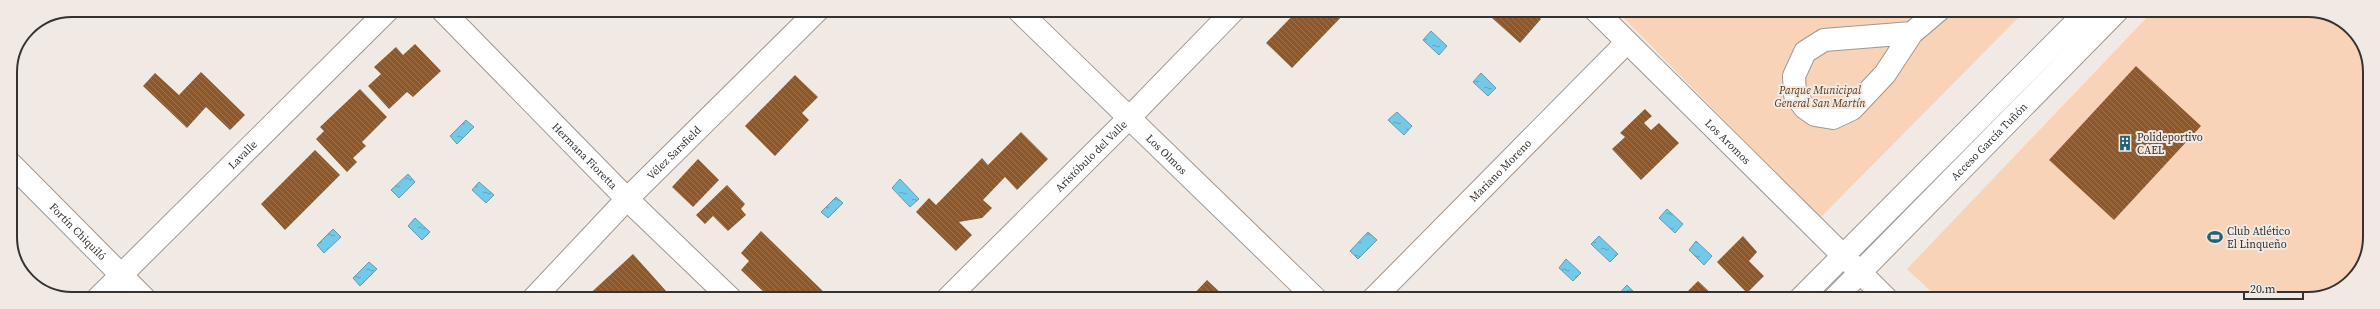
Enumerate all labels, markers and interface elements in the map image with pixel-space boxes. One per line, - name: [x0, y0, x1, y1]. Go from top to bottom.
- park label: Parque Municipal General San Martín: [1775, 83, 1866, 111]
- street label: Acceso García Tuñón: [1948, 99, 2031, 184]
- street label: Los Aromos: [1701, 116, 1754, 168]
- street label: Aristóbulo del Valle: [1052, 117, 1131, 195]
- street label: Hermana Fioretta: [548, 120, 621, 193]
- street label: Vélez Sarsfield: [644, 122, 705, 183]
- place label: Polideportivo CAEL: [2137, 130, 2203, 158]
- street label: Los Olmos: [1142, 131, 1190, 178]
- building icon: Polideportivo CAEL: [2116, 134, 2134, 152]
- street label: Mariano Moreno: [1466, 136, 1535, 205]
- street label: Lavalle: [225, 137, 261, 173]
- street label: Fortín Chiquiló: [46, 200, 109, 264]
- place label: Club Atlético El Linqueño: [2227, 224, 2290, 252]
- sports icon: Club Atlético El Linqueño: [2206, 228, 2224, 246]
- scale bar: [2244, 275, 2303, 301]
- text: 20 m: [2250, 281, 2276, 297]

